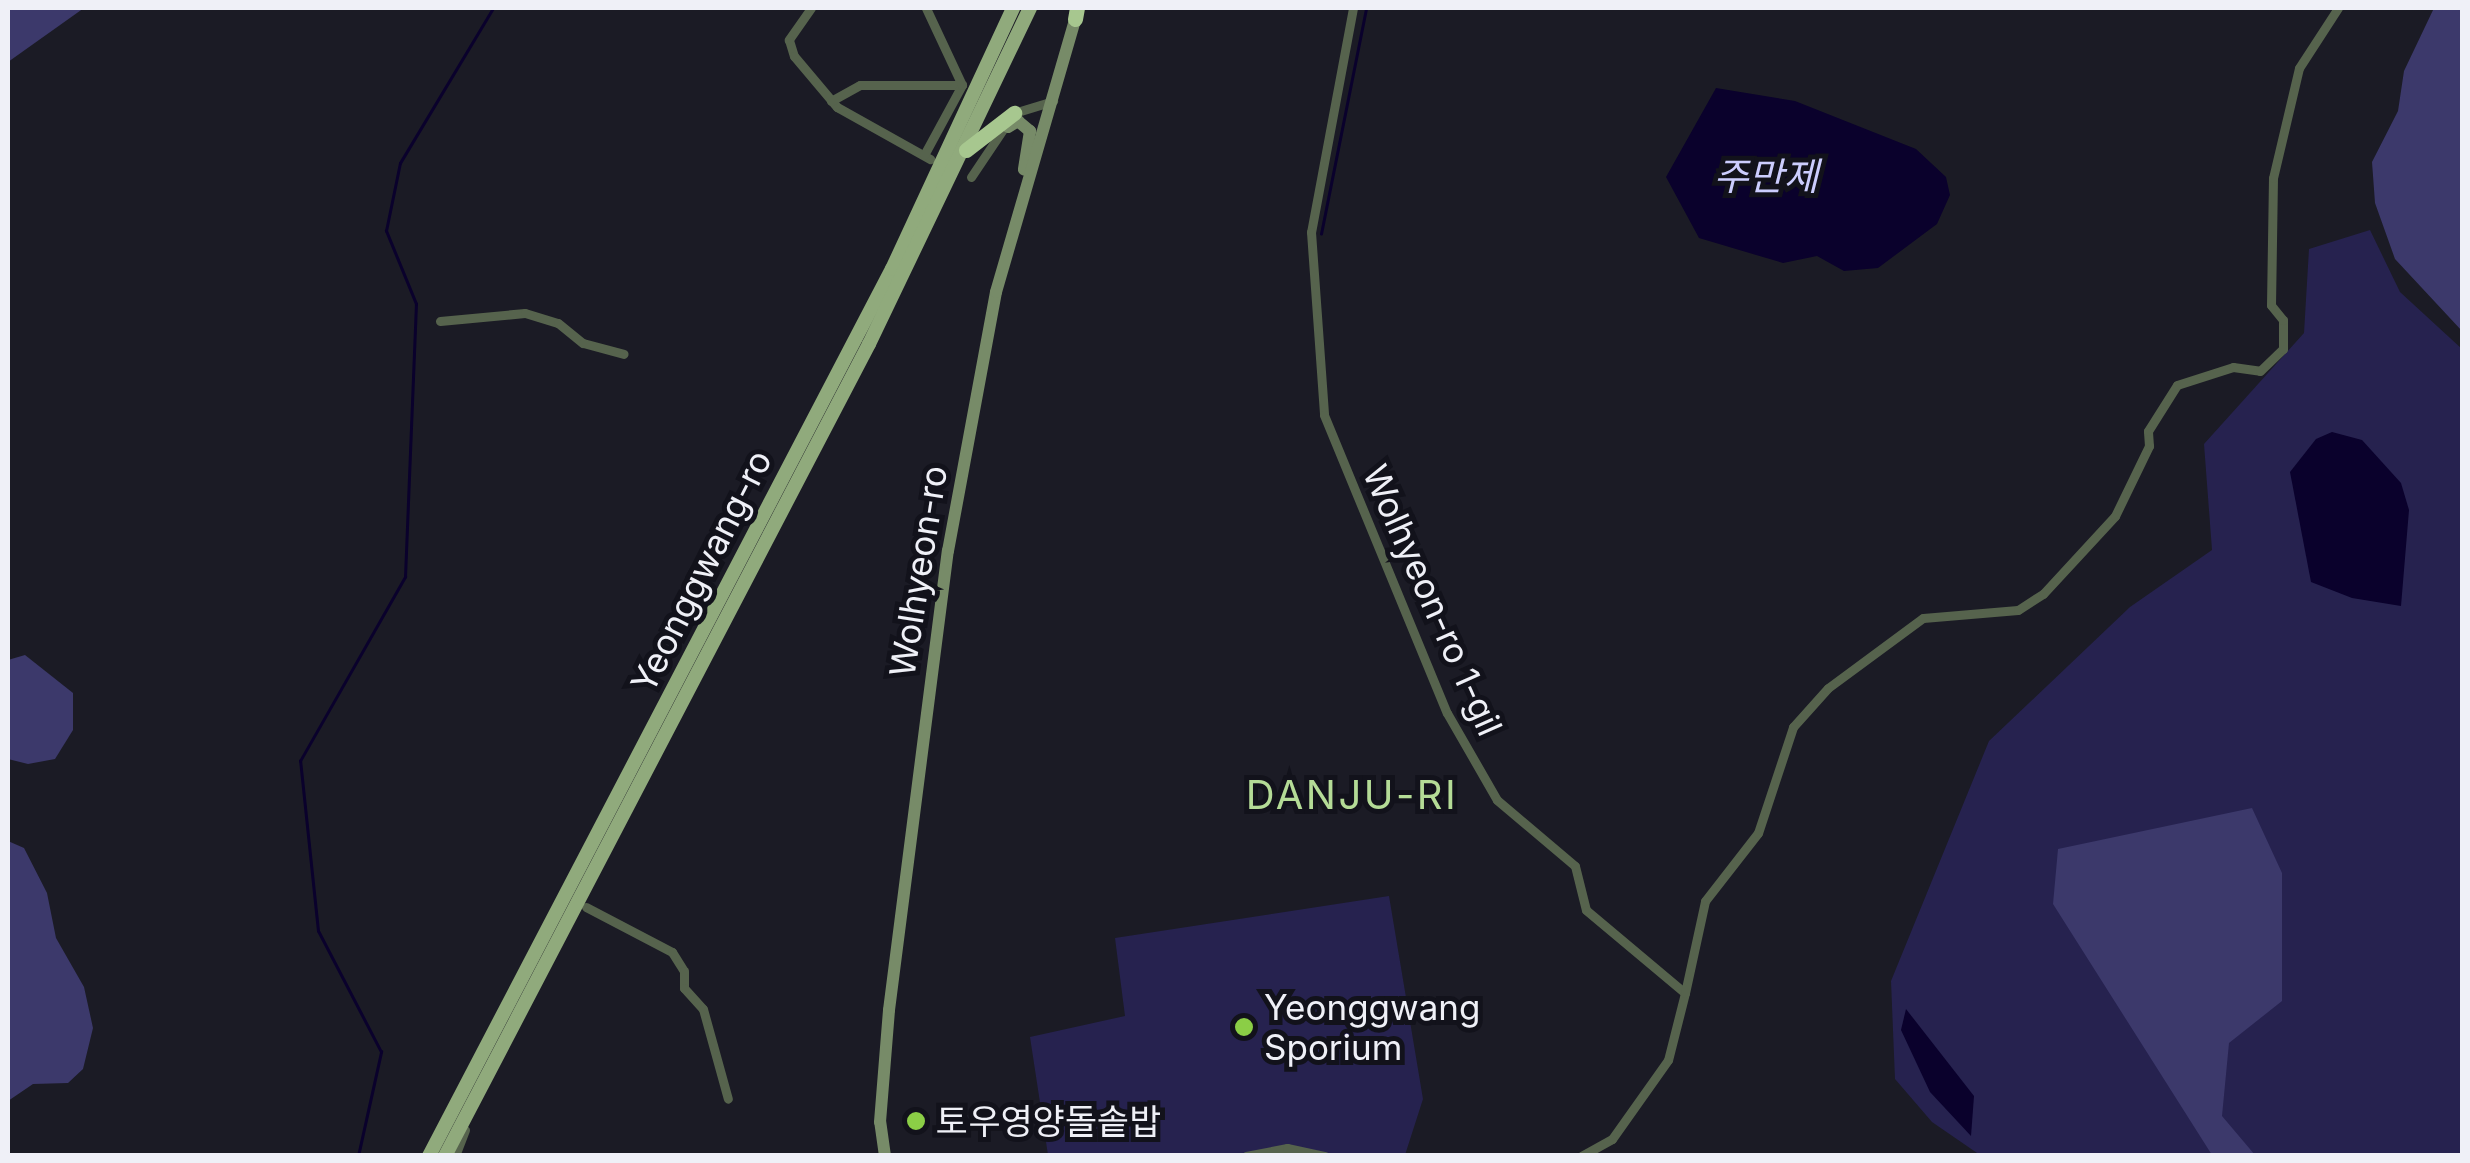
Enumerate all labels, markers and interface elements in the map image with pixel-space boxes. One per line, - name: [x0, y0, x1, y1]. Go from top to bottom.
- water label: 주만제: [1714, 154, 1818, 200]
- street label: Yeonggwang-ro: [622, 443, 780, 699]
- street label: Wolhyeon-ro 1-gil: [1354, 458, 1512, 742]
- street label: Wolhyeon-ro: [881, 462, 955, 680]
- district label: DANJU-RI: [1246, 771, 1458, 819]
- place label: Yeonggwang Sporium: [1264, 986, 1481, 1068]
- marker: Yeonggwang Sporium: [1233, 1016, 1255, 1038]
- place label: 토우영양돌솥밥: [936, 1100, 1161, 1142]
- marker: 토우영양돌솥밥: [905, 1110, 927, 1132]

